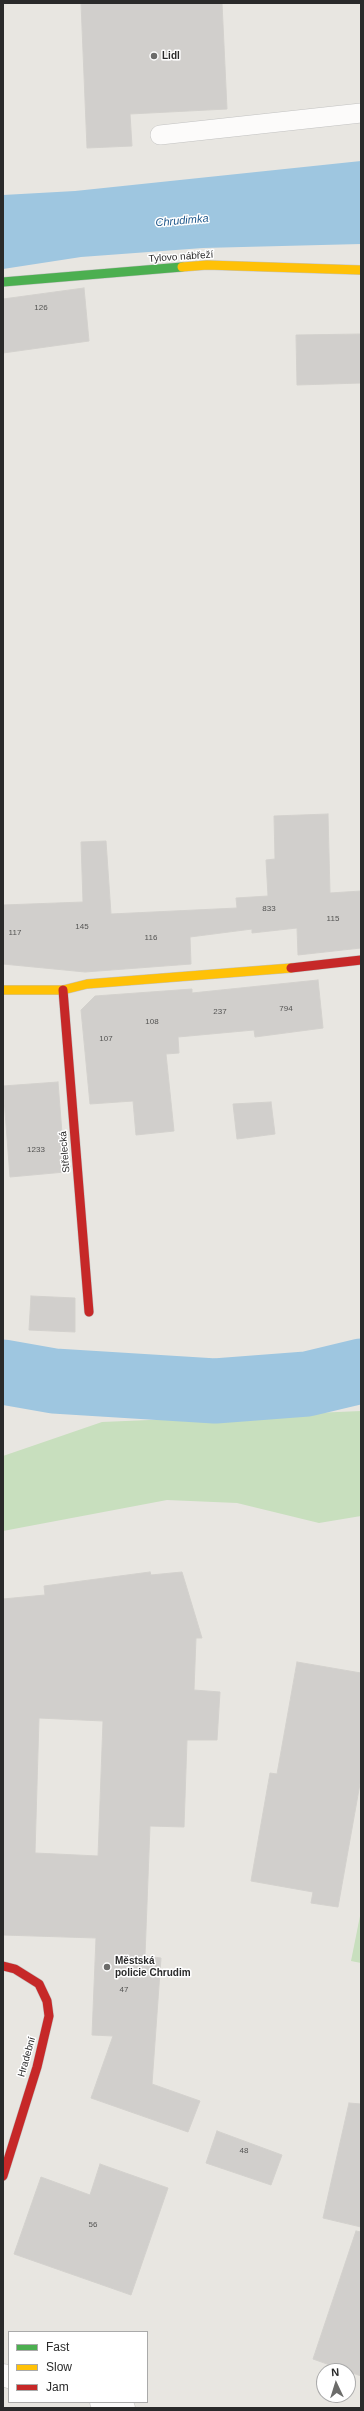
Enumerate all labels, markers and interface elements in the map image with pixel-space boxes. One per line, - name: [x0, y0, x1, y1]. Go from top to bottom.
- place label: Lidl: [162, 50, 180, 62]
- marker: Lidl: [149, 51, 159, 61]
- water label: Chrudimka: [155, 212, 209, 230]
- street label: Tylovo nábřeží: [148, 249, 214, 265]
- house number: 126: [34, 303, 48, 313]
- house number: 833: [262, 904, 276, 914]
- house number: 115: [327, 914, 339, 924]
- house number: 145: [75, 922, 89, 932]
- house number: 117: [9, 928, 21, 938]
- house number: 116: [145, 933, 157, 943]
- house number: 794: [279, 1004, 293, 1014]
- house number: 237: [213, 1007, 227, 1017]
- house number: 108: [145, 1017, 159, 1027]
- house number: 107: [99, 1034, 113, 1044]
- street label: Střelecká: [57, 1131, 73, 1173]
- house number: 1233: [27, 1145, 45, 1155]
- place label: Městská policie Chrudim: [115, 1955, 191, 1978]
- marker: Městská policie Chrudim: [102, 1962, 112, 1972]
- house number: 47: [120, 1985, 128, 1995]
- street label: Hradební: [16, 2036, 38, 2078]
- house number: 48: [240, 2146, 248, 2156]
- house number: 56: [89, 2220, 97, 2230]
- legend: [8, 2331, 148, 2403]
- text: Fast: [46, 2340, 69, 2354]
- text: Slow: [46, 2360, 72, 2374]
- north arrow: [316, 2363, 356, 2403]
- text: N: [331, 2366, 340, 2378]
- text: Jam: [46, 2380, 69, 2394]

